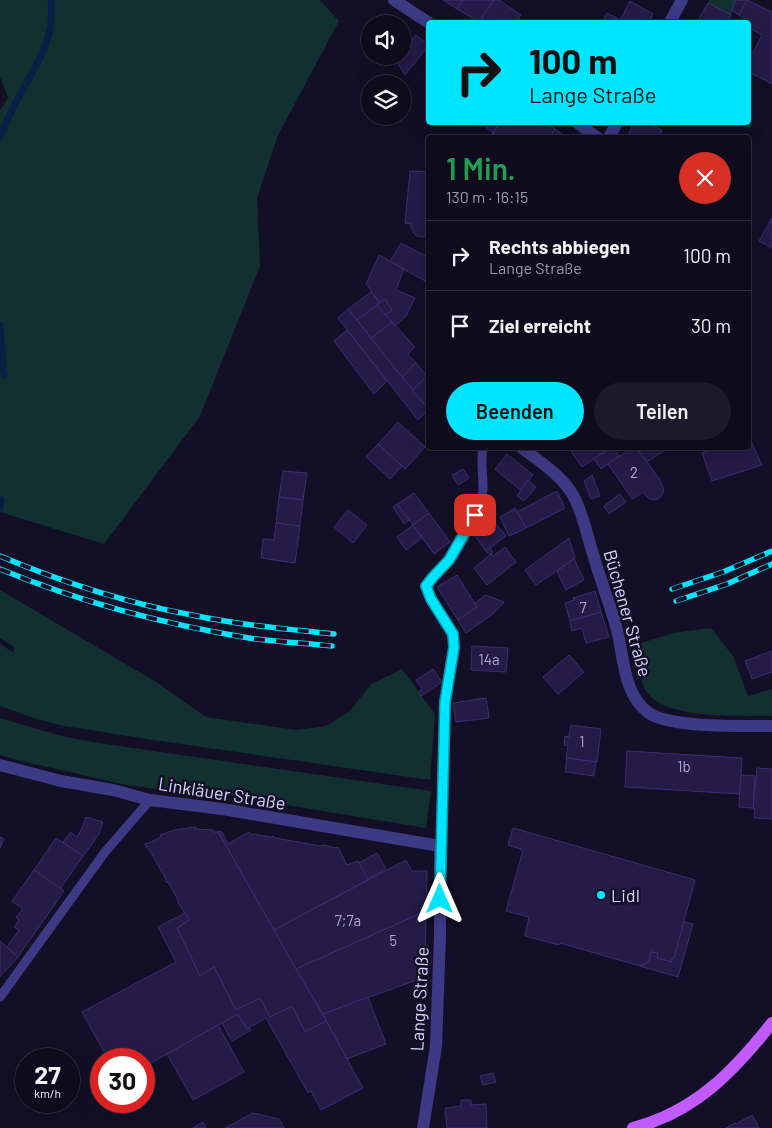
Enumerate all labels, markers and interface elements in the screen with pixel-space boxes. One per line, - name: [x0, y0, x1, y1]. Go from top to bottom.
- map controls: [361, 15, 411, 125]
- button: sound: [361, 15, 411, 65]
- text: 100 m: [529, 39, 618, 81]
- icon: right: [446, 40, 511, 105]
- button: layers: [361, 75, 411, 125]
- text: Lange Straße: [529, 81, 657, 107]
- text: 1 Min.: [446, 150, 516, 186]
- button: close: [679, 152, 731, 204]
- text: 130 m · 16:15: [446, 187, 528, 206]
- text: Rechts abbiegen: [489, 235, 630, 258]
- icon: right: [446, 242, 474, 270]
- text: 100 m: [683, 244, 731, 267]
- text: Lange Straße: [489, 258, 582, 277]
- icon: arrive: [446, 312, 474, 340]
- text: Ziel erreicht: [489, 314, 591, 337]
- text: 30 m: [691, 314, 731, 337]
- button: Beenden: [446, 382, 584, 440]
- button: Teilen: [594, 382, 731, 440]
- house number: 2: [630, 463, 638, 481]
- pin: [454, 494, 496, 536]
- icon: arrive: [461, 501, 489, 529]
- street label: Büchener Straße: [599, 547, 657, 679]
- house number: 7: [579, 598, 587, 616]
- house number: 14a: [478, 650, 500, 668]
- house number: 1: [579, 732, 585, 750]
- house number: 1b: [677, 757, 691, 775]
- street label: Linkläuer Straße: [157, 772, 287, 814]
- position arrow: [413, 872, 465, 924]
- place label: Lidl: [611, 884, 640, 906]
- marker: Lidl: [595, 889, 607, 901]
- house number: 7;7a: [335, 911, 361, 929]
- house number: 5: [389, 931, 397, 949]
- street label: Lange Straße: [405, 946, 433, 1052]
- speed limit sign: 30: [90, 1048, 155, 1113]
- text: 27: [34, 1059, 61, 1089]
- text: km/h: [34, 1086, 61, 1100]

